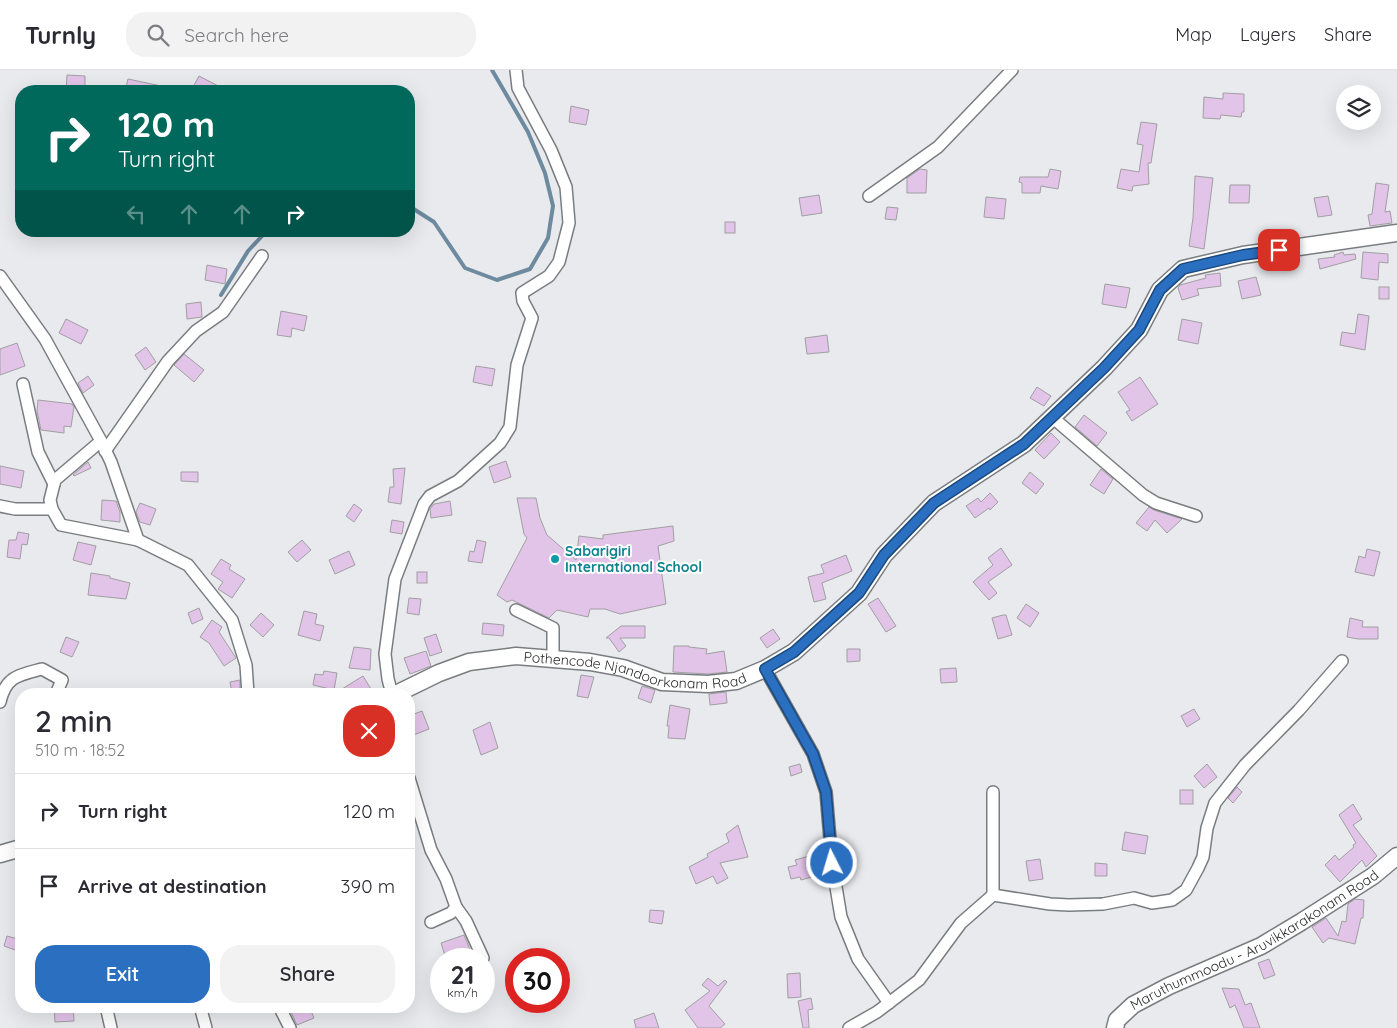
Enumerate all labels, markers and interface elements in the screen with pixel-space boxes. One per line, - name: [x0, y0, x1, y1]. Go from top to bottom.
- search box: [126, 12, 476, 57]
- text: Turnly: [25, 20, 96, 50]
- icon: search: [144, 21, 172, 49]
- text: Search here: [184, 23, 289, 47]
- text: Map: [1175, 23, 1212, 46]
- text: Layers: [1240, 23, 1296, 46]
- text: Share: [1324, 23, 1372, 46]
- map controls: [1336, 85, 1381, 130]
- button: layers: [1336, 85, 1381, 130]
- text: 120 m: [118, 102, 215, 146]
- icon: right: [35, 105, 100, 170]
- text: Turn right: [118, 145, 215, 173]
- icon: left: [122, 200, 150, 228]
- icon: ahead: [175, 200, 203, 228]
- icon: ahead: [228, 200, 256, 228]
- icon: right: [281, 200, 309, 228]
- pin: [1258, 229, 1300, 271]
- icon: arrive: [1265, 236, 1293, 264]
- place label: Sabarigiri International School: [565, 542, 702, 576]
- marker: Sabarigiri International School: [549, 553, 561, 565]
- street label: Pothencode Njandoorkonam Road: [523, 648, 749, 693]
- text: 2 min: [35, 702, 112, 740]
- button: close: [343, 705, 395, 757]
- text: 510 m · 18:52: [35, 740, 125, 760]
- icon: right: [35, 797, 63, 825]
- text: Turn right: [78, 799, 167, 823]
- text: 120 m: [344, 799, 395, 823]
- position arrow: [805, 836, 857, 888]
- street label: Maruthummoodu - Aruvikkarakonam Road: [1127, 866, 1382, 1014]
- icon: arrive: [35, 872, 63, 900]
- text: Arrive at destination: [78, 874, 267, 898]
- text: 390 m: [341, 874, 395, 898]
- button: Exit: [35, 945, 210, 1003]
- button: Share: [220, 945, 395, 1003]
- speed limit sign: 30: [505, 948, 570, 1013]
- text: 21: [451, 959, 474, 990]
- text: km/h: [447, 985, 478, 1000]

